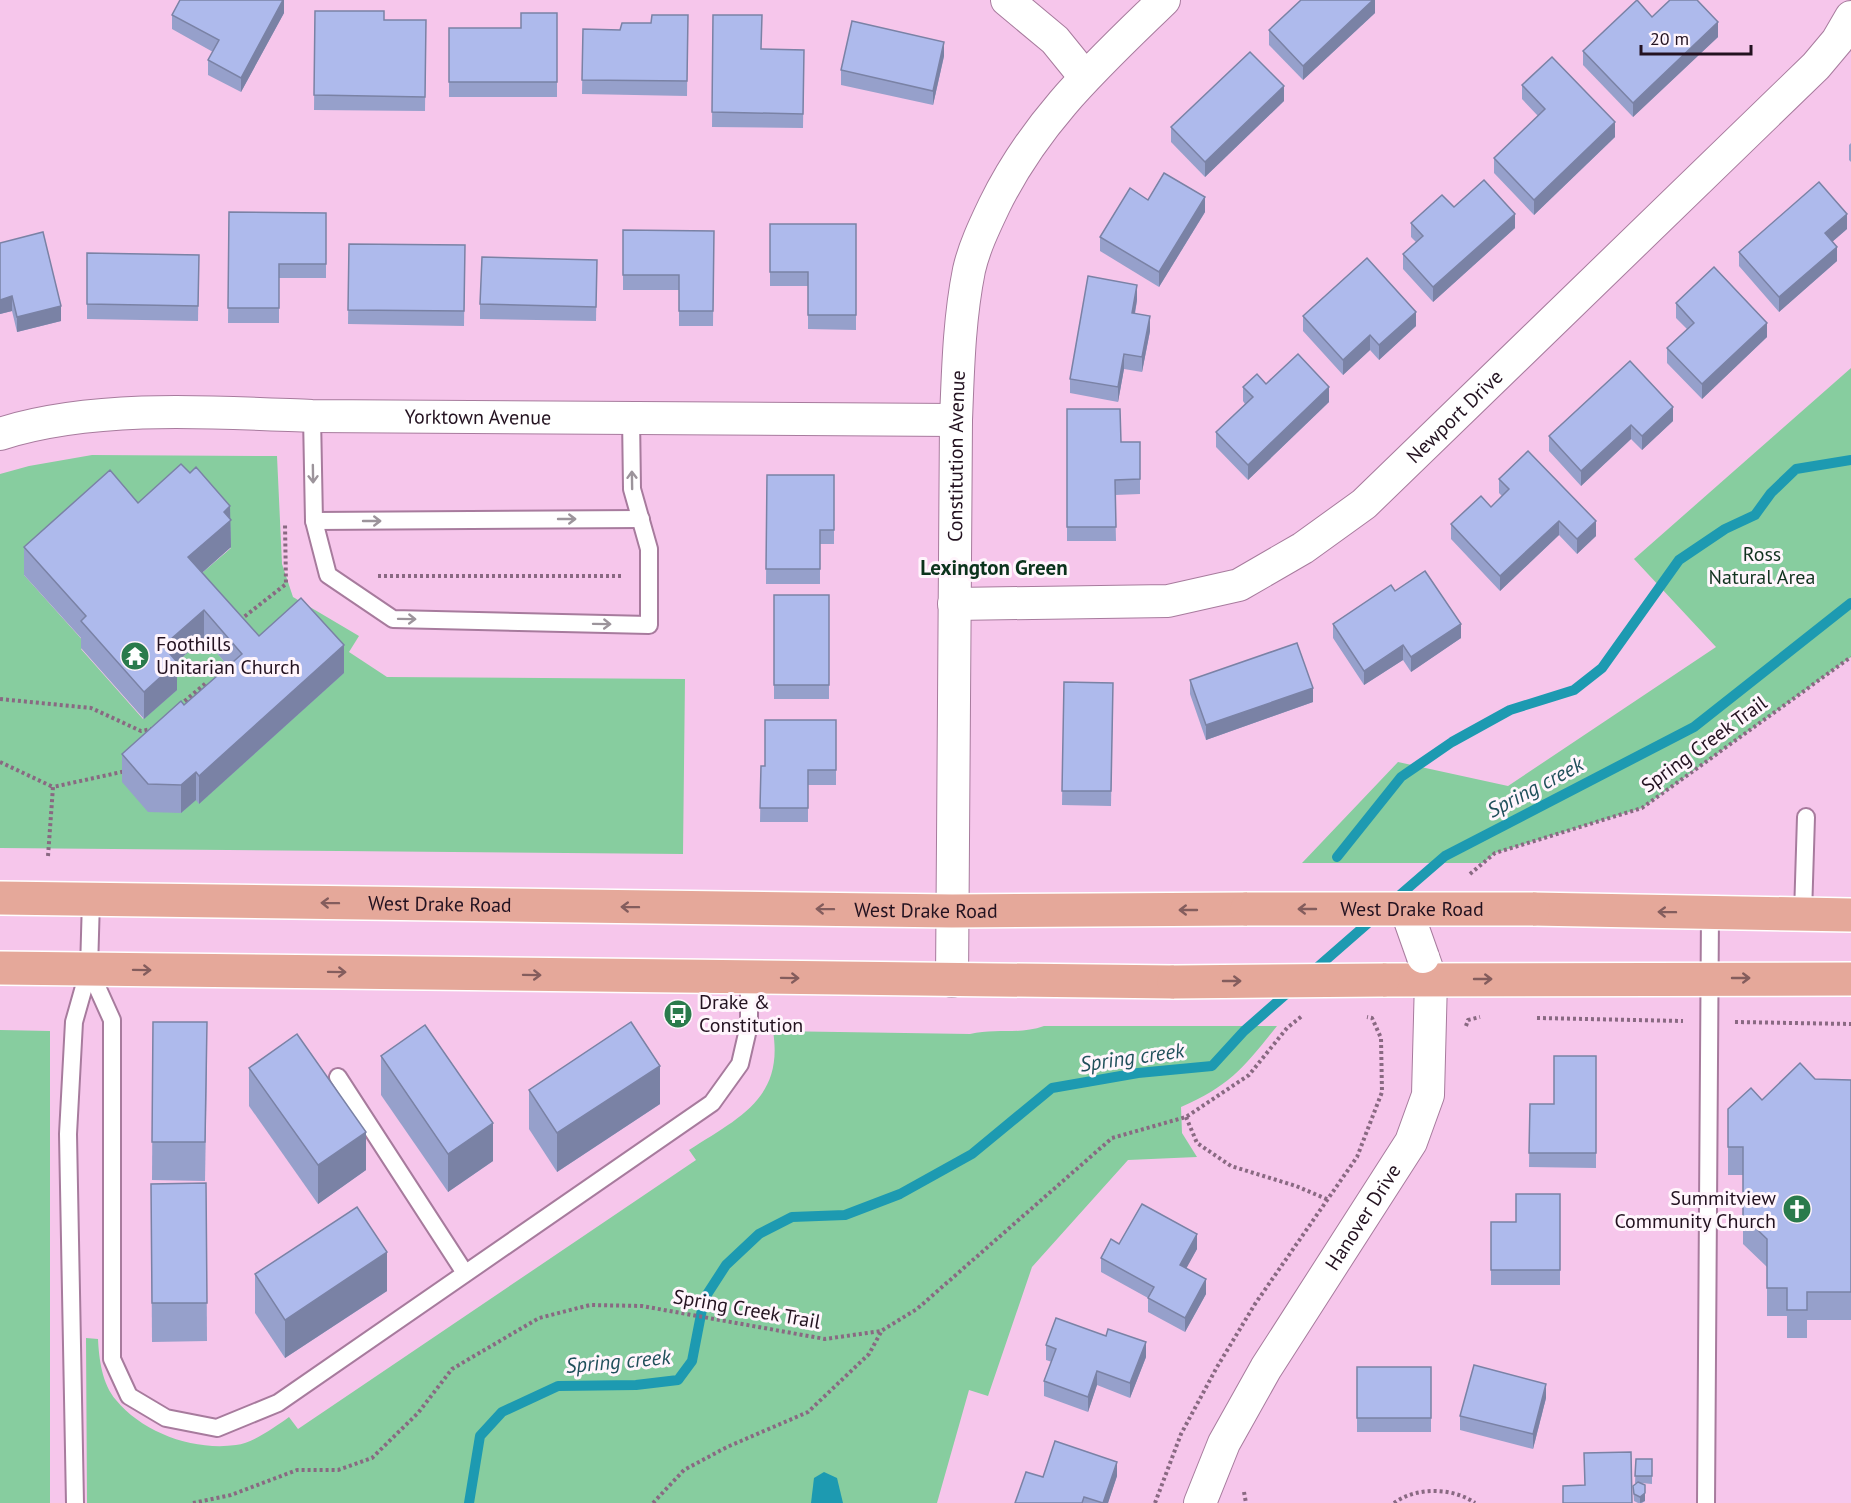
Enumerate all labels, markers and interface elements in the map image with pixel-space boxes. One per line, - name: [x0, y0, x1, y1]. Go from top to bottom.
- scale bar: [1641, 18, 1750, 56]
- text: 20 m: [1650, 27, 1689, 50]
- street label: Newport Drive: [1401, 364, 1508, 469]
- street label: Constitution Avenue: [942, 370, 971, 542]
- street label: Yorktown Avenue: [405, 404, 551, 430]
- one-way arrow: [307, 464, 319, 484]
- one-way arrow: [626, 470, 638, 490]
- one-way arrow: [557, 513, 577, 525]
- one-way arrow: [362, 515, 382, 527]
- park label: Ross Natural Area: [1709, 541, 1815, 590]
- district label: Lexington Green: [920, 554, 1068, 581]
- one-way arrow: [397, 613, 417, 625]
- one-way arrow: [592, 618, 612, 630]
- place label: Foothills Unitarian Church: [156, 631, 300, 680]
- temple icon: Foothills Unitarian Church: [119, 640, 151, 672]
- street label: Spring Creek Trail: [1636, 690, 1772, 798]
- water label: Spring creek: [1482, 750, 1589, 824]
- street label: West Drake Road: [368, 890, 512, 918]
- street label: West Drake Road: [1340, 896, 1484, 922]
- one-way arrow: [321, 897, 341, 909]
- street label: West Drake Road: [854, 897, 998, 924]
- one-way arrow: [621, 901, 641, 912]
- one-way arrow: [816, 903, 836, 915]
- one-way arrow: [1297, 903, 1317, 915]
- one-way arrow: [1179, 904, 1199, 916]
- one-way arrow: [1657, 906, 1677, 918]
- one-way arrow: [132, 964, 152, 975]
- one-way arrow: [327, 967, 347, 978]
- one-way arrow: [522, 969, 542, 981]
- one-way arrow: [1730, 972, 1750, 984]
- one-way arrow: [780, 973, 800, 984]
- one-way arrow: [1473, 973, 1493, 985]
- one-way arrow: [1222, 975, 1242, 987]
- place label: Drake & Constitution: [699, 989, 803, 1038]
- bus stop icon: Drake & Constitution: [662, 998, 694, 1030]
- water label: Spring creek: [1078, 1036, 1188, 1078]
- street label: Hanover Drive: [1319, 1159, 1407, 1275]
- place label: Summitview Community Church: [1614, 1185, 1776, 1234]
- church icon: Summitview Community Church: [1781, 1193, 1813, 1225]
- street label: Spring Creek Trail: [671, 1283, 823, 1335]
- water label: Spring creek: [564, 1343, 673, 1379]

